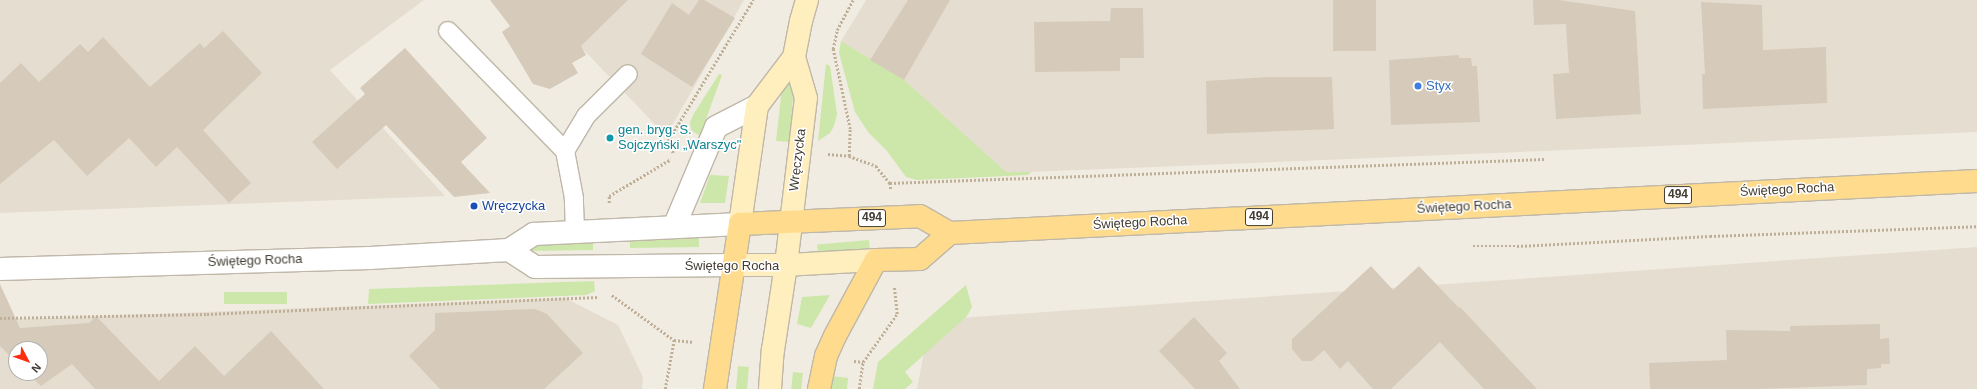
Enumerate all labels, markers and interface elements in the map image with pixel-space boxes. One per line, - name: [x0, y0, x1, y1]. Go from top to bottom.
- place label: Styx: [1426, 78, 1451, 94]
- marker: Styx: [1413, 81, 1423, 91]
- place label: gen. bryg. S. Sojczyński „Warszyc": [618, 123, 741, 154]
- street label: Wręczycka: [786, 128, 810, 192]
- marker: gen. bryg. S. Sojczyński „Warszyc": [605, 133, 615, 143]
- street label: Świętego Rocha: [1739, 180, 1835, 200]
- road number: 494: [1663, 185, 1693, 205]
- street label: Świętego Rocha: [1416, 197, 1512, 217]
- place label: Wręczycka: [482, 198, 545, 214]
- marker: Wręczycka: [469, 201, 479, 211]
- road number: 494: [1244, 207, 1274, 227]
- road number: 494: [857, 208, 887, 228]
- street label: Świętego Rocha: [1092, 213, 1188, 233]
- street label: Świętego Rocha: [207, 252, 303, 270]
- street label: Świętego Rocha: [685, 258, 779, 274]
- north arrow: [8, 341, 48, 381]
- text: N: [29, 361, 43, 375]

